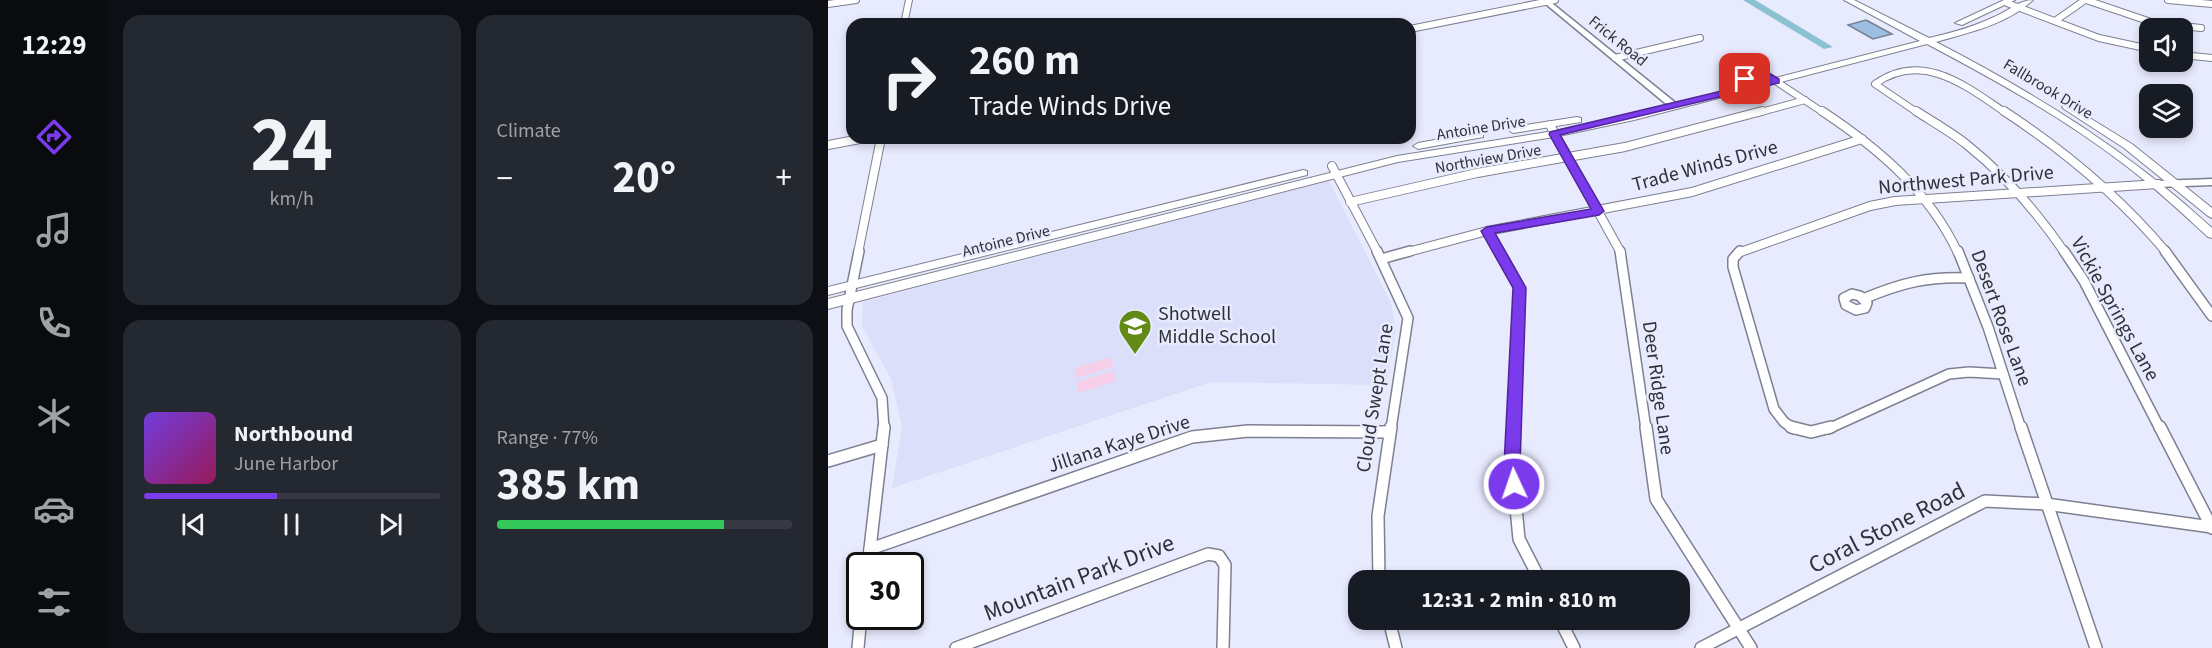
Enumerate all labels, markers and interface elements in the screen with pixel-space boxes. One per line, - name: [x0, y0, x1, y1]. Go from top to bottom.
- street label: Frick Road: [1584, 10, 1652, 72]
- map controls: [2139, 18, 2193, 138]
- button: sound: [2139, 18, 2193, 72]
- text: 12:29: [21, 26, 87, 65]
- text: 260 m: [969, 31, 1080, 91]
- icon: right: [870, 42, 948, 120]
- pin: [1719, 53, 1770, 104]
- street label: Fallbrook Drive: [1999, 54, 2097, 124]
- icon: arrive: [1728, 62, 1761, 95]
- button: layers: [2139, 84, 2193, 138]
- text: Trade Winds Drive: [969, 87, 1171, 126]
- text: 24: [251, 90, 333, 201]
- street label: Antoine Drive: [1435, 110, 1527, 146]
- icon: directions: [33, 116, 75, 158]
- text: Climate: [497, 117, 561, 145]
- street label: Trade Winds Drive: [1629, 133, 1781, 199]
- street label: Northview Drive: [1433, 139, 1543, 179]
- text: 20°: [612, 146, 676, 210]
- text: −: [497, 155, 513, 202]
- text: +: [776, 155, 792, 202]
- street label: Northwest Park Drive: [1877, 158, 2055, 202]
- text: km/h: [270, 185, 314, 213]
- icon: music: [33, 209, 75, 251]
- street label: Antoine Drive: [960, 219, 1052, 263]
- street label: Vickie Springs Lane: [2064, 232, 2166, 386]
- street label: Desert Rose Lane: [1963, 246, 2039, 390]
- place label: Shotwell Middle School: [1158, 300, 1276, 351]
- icon: phone: [33, 302, 75, 344]
- school or university icon: Shotwell Middle School: [1117, 308, 1153, 355]
- street label: Deer Ridge Lane: [1635, 319, 1681, 457]
- street label: Cloud Swept Lane: [1349, 321, 1401, 474]
- icon: climate: [33, 395, 75, 437]
- street label: Jillana Kaye Drive: [1044, 408, 1194, 480]
- text: Northbound: [234, 418, 353, 450]
- text: Range · 77%: [497, 424, 598, 452]
- text: June Harbor: [234, 450, 338, 478]
- position arrow: [1482, 452, 1546, 516]
- text: 385 km: [497, 453, 640, 517]
- street label: Coral Stone Road: [1802, 473, 1972, 583]
- icon: car: [33, 488, 75, 530]
- icon: previous: [177, 508, 210, 541]
- icon: pause: [275, 508, 308, 541]
- icon: next: [374, 508, 407, 541]
- street label: Mountain Park Drive: [979, 525, 1179, 631]
- speed limit sign: 30: [846, 552, 924, 630]
- icon: filters: [33, 581, 75, 623]
- text: 12:31 · 2 min · 810 m: [1421, 584, 1617, 616]

